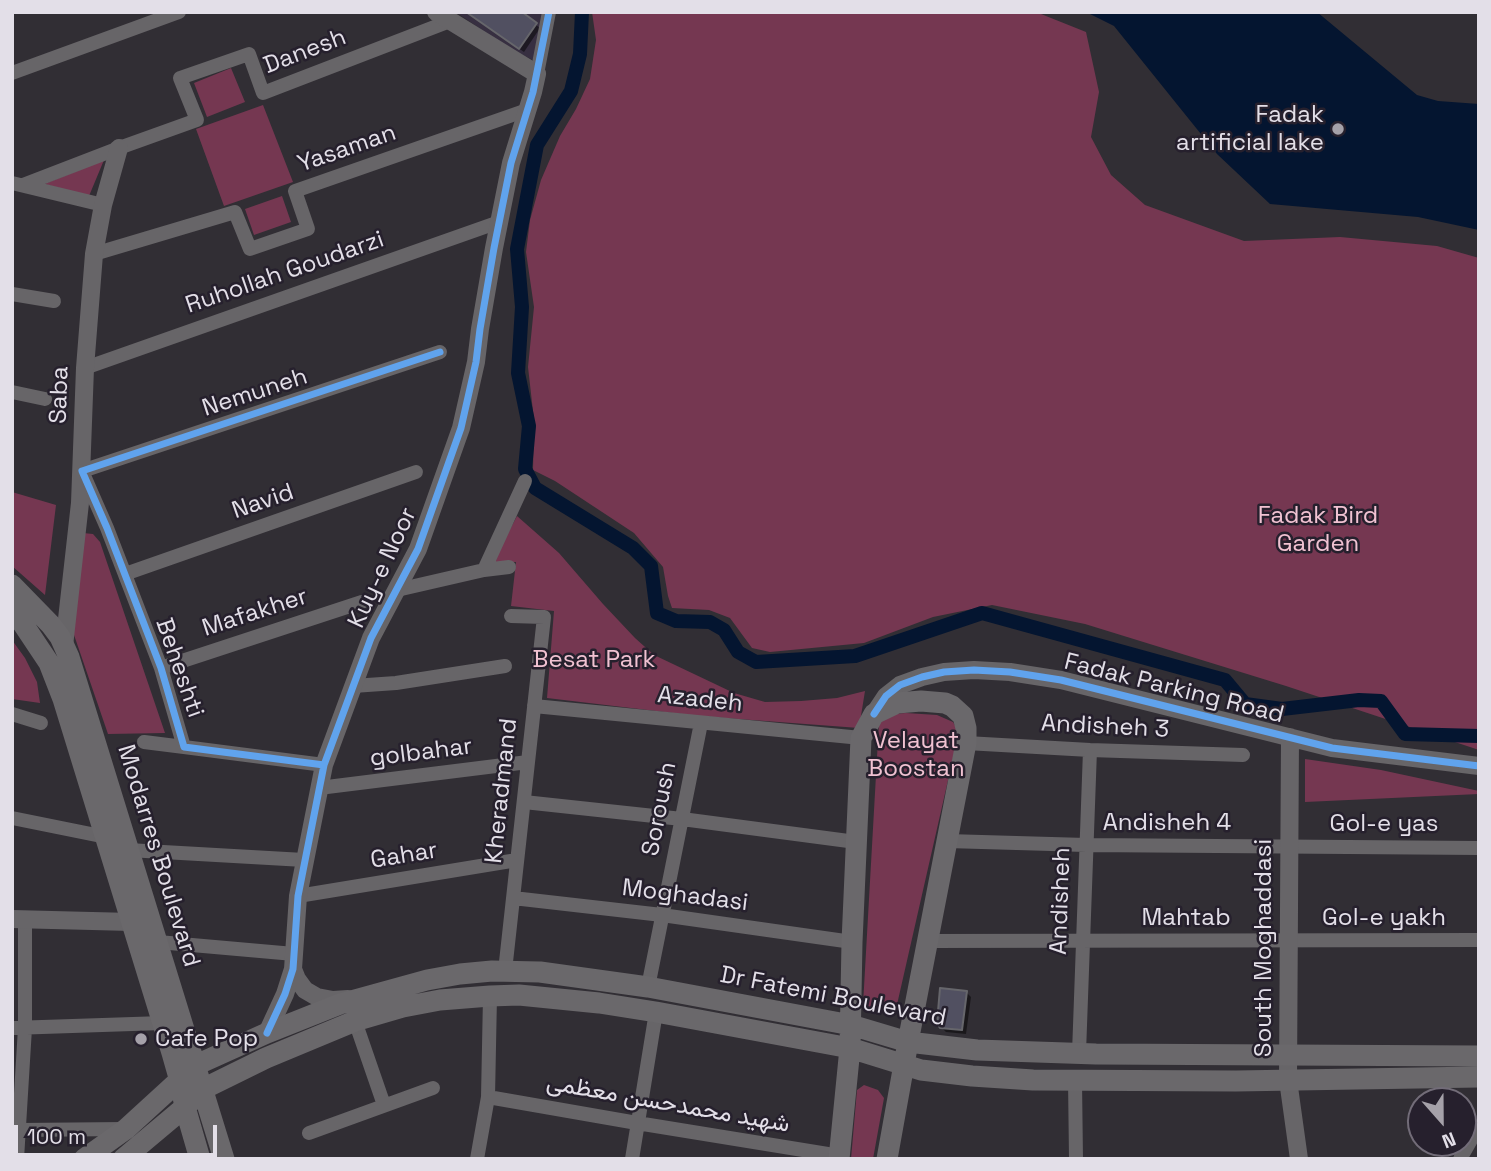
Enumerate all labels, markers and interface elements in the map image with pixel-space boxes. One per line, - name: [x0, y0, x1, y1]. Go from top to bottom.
- street label: Danesh: [260, 23, 350, 81]
- place label: Fadak artificial lake: [1176, 101, 1324, 157]
- street label: Yasaman: [294, 119, 400, 179]
- marker: Fadak artificial lake: [1330, 121, 1346, 137]
- street label: Ruhollah Goudarzi: [182, 226, 388, 320]
- street label: Nemuneh: [199, 362, 311, 424]
- street label: Saba: [45, 366, 75, 424]
- street label: Navid: [228, 478, 298, 526]
- park label: Fadak Bird Garden: [1258, 502, 1378, 558]
- street label: Kuy-e Noor: [343, 503, 423, 633]
- street label: Mafakher: [199, 582, 311, 644]
- street label: Beheshti: [149, 615, 209, 721]
- park label: Besat Park: [533, 646, 655, 674]
- street label: Fadak Parking Road: [1061, 648, 1287, 730]
- street label: Azadeh: [656, 681, 744, 719]
- street label: Andisheh 3: [1040, 709, 1170, 745]
- street label: Kheradmand: [480, 717, 524, 865]
- park label: Velayat Boostan: [867, 727, 965, 783]
- street label: golbahar: [368, 732, 474, 774]
- street label: Modarres Boulevard: [110, 741, 206, 971]
- street label: Soroush: [637, 760, 683, 858]
- street label: Andisheh 4: [1103, 809, 1231, 837]
- street label: Gol-e yas: [1330, 810, 1438, 838]
- street label: Gahar: [369, 837, 439, 875]
- street label: South Moghaddasi: [1250, 839, 1278, 1057]
- street label: Andisheh: [1045, 847, 1077, 955]
- street label: Moghadasi: [620, 874, 750, 918]
- street label: Mahtab: [1141, 904, 1231, 932]
- street label: Gol-e yakh: [1322, 904, 1446, 932]
- street label: Dr Fatemi Boulevard: [717, 961, 949, 1033]
- place label: Cafe Pop: [155, 1025, 258, 1053]
- marker: Cafe Pop: [133, 1031, 149, 1047]
- street label: شهید محمدحسن معظمی: [544, 1068, 792, 1140]
- north arrow: [1407, 1087, 1477, 1157]
- scale bar: [18, 1112, 220, 1156]
- text: 100 m: [27, 1123, 86, 1150]
- text: N: [1439, 1126, 1459, 1154]

